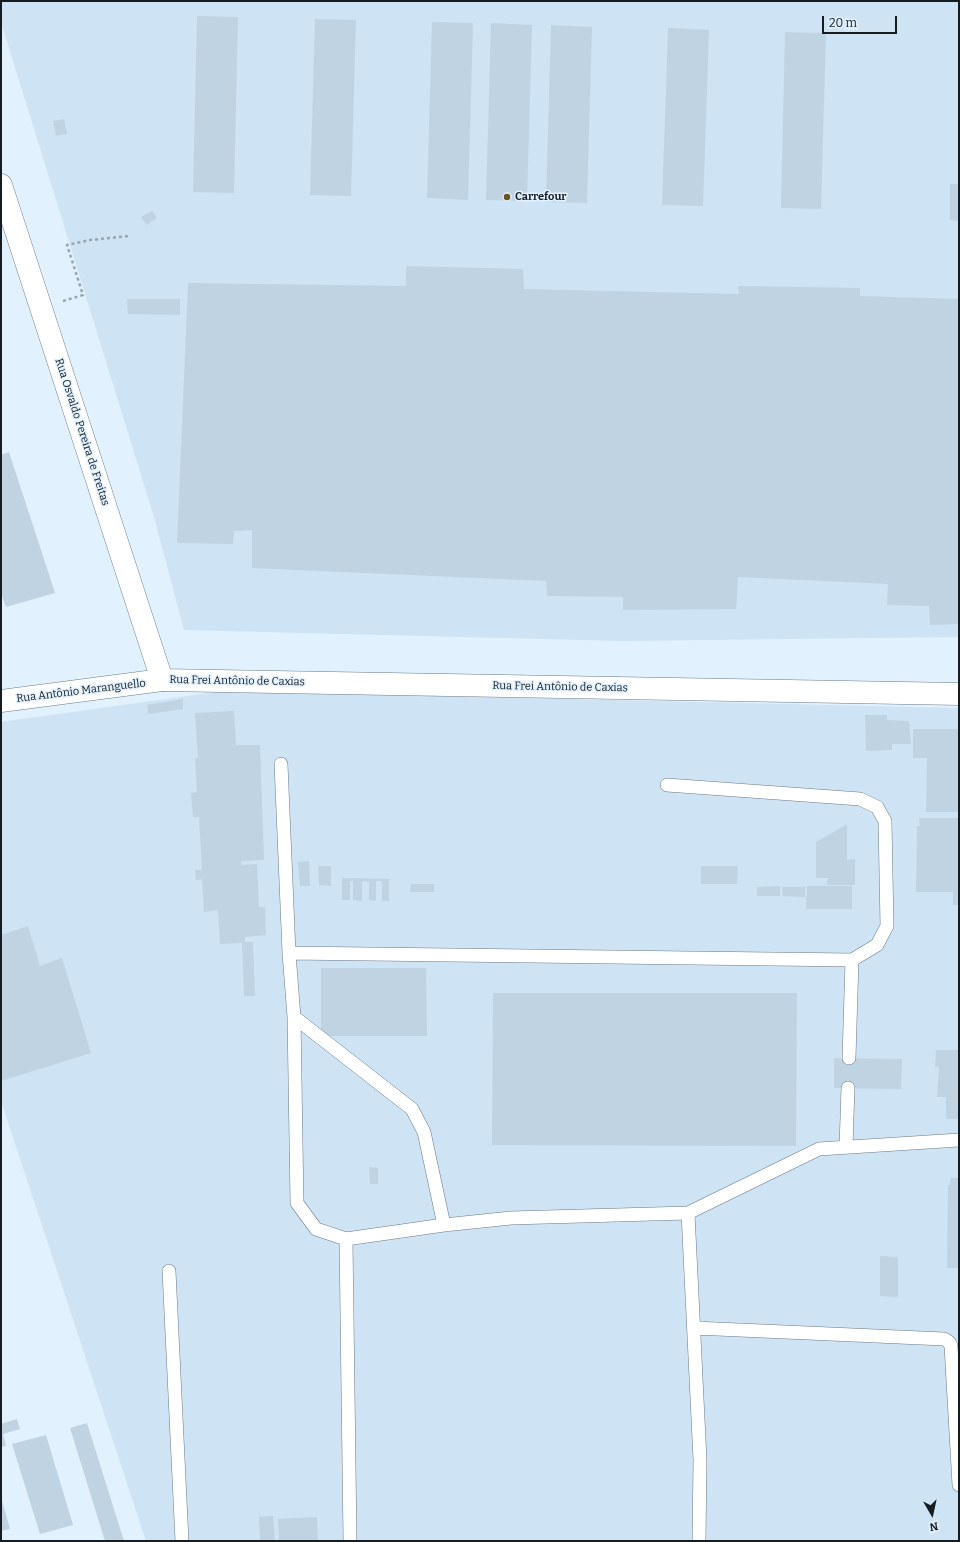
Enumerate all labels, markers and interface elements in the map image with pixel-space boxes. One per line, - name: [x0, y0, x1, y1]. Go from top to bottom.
- scale bar: [824, 8, 899, 34]
- text: 20 m: [829, 16, 857, 30]
- place label: Carrefour: [515, 190, 567, 204]
- marker: Carrefour: [502, 192, 512, 202]
- street label: Rua Osvaldo Pereira de Freitas: [52, 357, 112, 507]
- street label: Rua Frei Antônio de Caxias: [169, 673, 305, 689]
- street label: Rua Antônio Maranguello: [16, 677, 146, 705]
- street label: Rua Frei Antônio de Caxias: [492, 679, 628, 695]
- north arrow: [912, 1494, 952, 1534]
- text: N: [929, 1519, 939, 1533]

